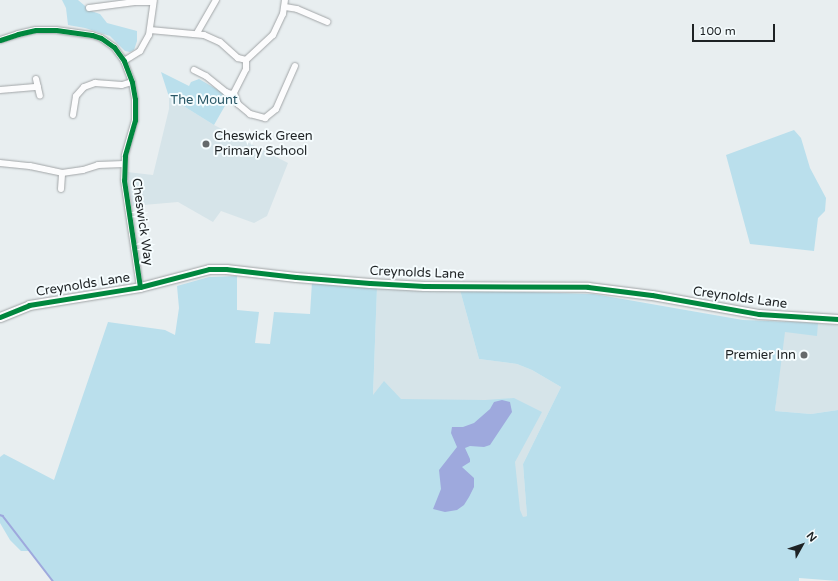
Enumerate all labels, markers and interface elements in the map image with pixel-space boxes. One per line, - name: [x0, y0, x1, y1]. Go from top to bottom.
- scale bar: [694, 16, 777, 42]
- text: 100 m: [699, 24, 736, 38]
- park label: The Mount: [170, 92, 238, 108]
- place label: Cheswick Green Primary School: [214, 129, 313, 160]
- marker: Cheswick Green Primary School: [201, 139, 211, 149]
- street label: Cheswick Way: [128, 177, 156, 267]
- street label: Creynolds Lane: [369, 264, 465, 282]
- street label: Creynolds Lane: [35, 270, 131, 300]
- street label: Creynolds Lane: [692, 284, 788, 312]
- place label: Premier Inn: [725, 347, 796, 363]
- marker: Premier Inn: [799, 350, 809, 360]
- north arrow: [782, 525, 822, 565]
- text: N: [804, 529, 819, 545]

